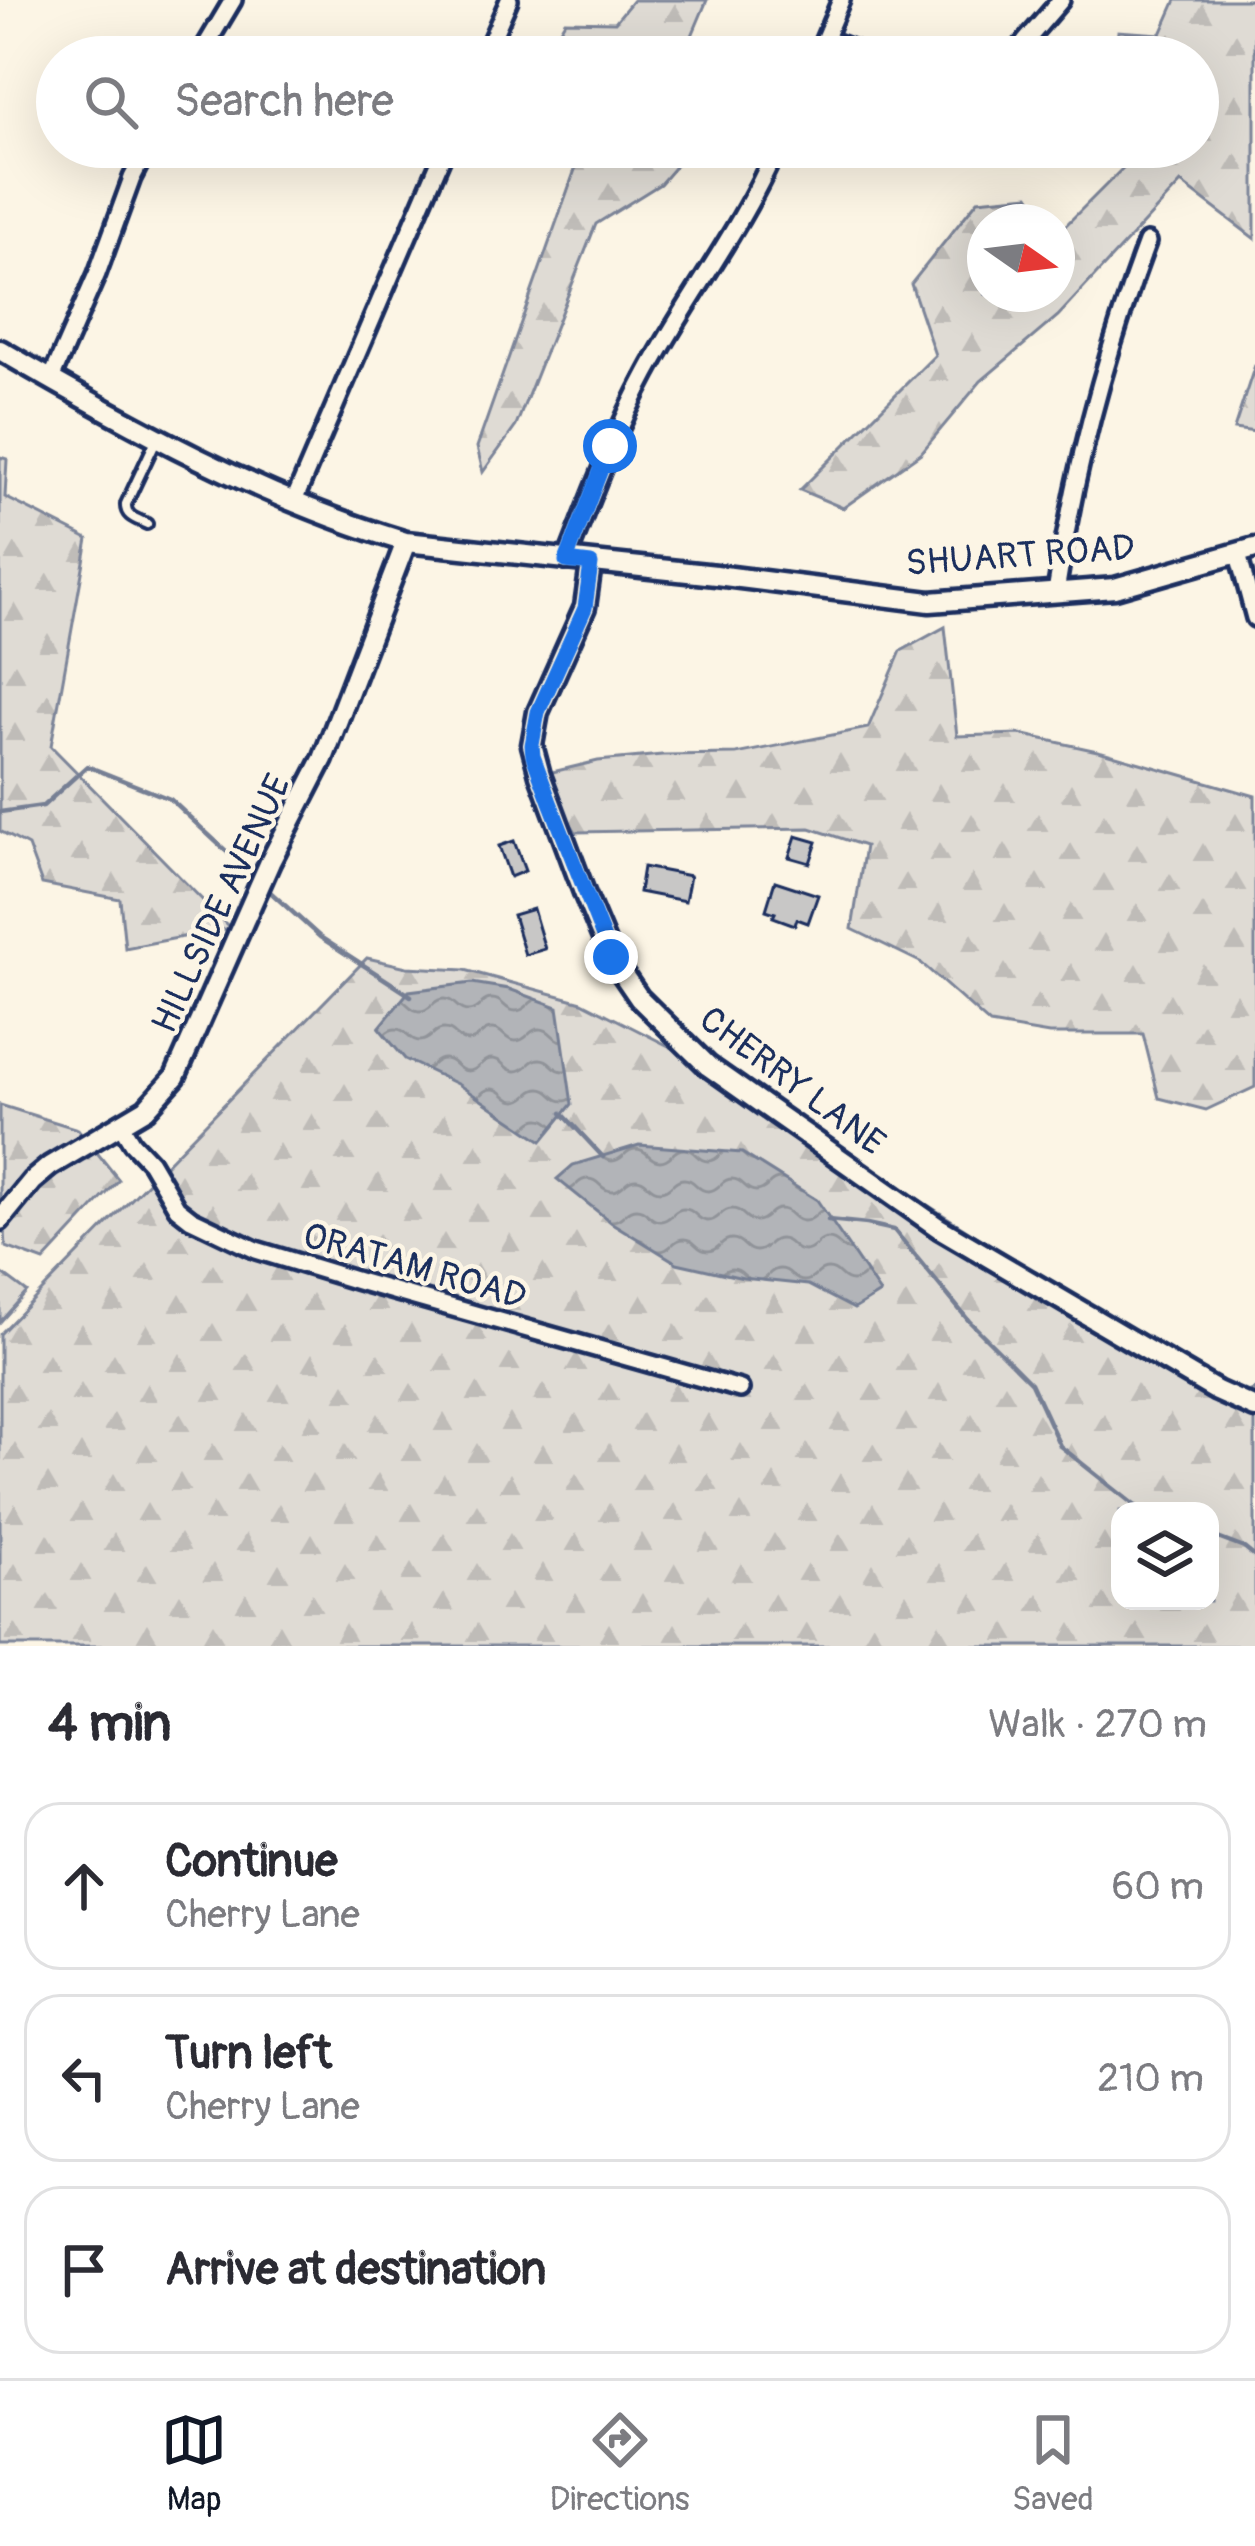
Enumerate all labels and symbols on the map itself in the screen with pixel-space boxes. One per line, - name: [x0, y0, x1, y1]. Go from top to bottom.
- north arrow: [967, 204, 1075, 312]
- route start: [583, 419, 637, 473]
- street label: SHUART ROAD: [904, 525, 1136, 586]
- street label: HILLSIDE AVENUE: [142, 767, 301, 1040]
- route end: [584, 930, 638, 984]
- street label: CHERRY LANE: [690, 997, 894, 1166]
- street label: ORATAM ROAD: [298, 1213, 531, 1320]

